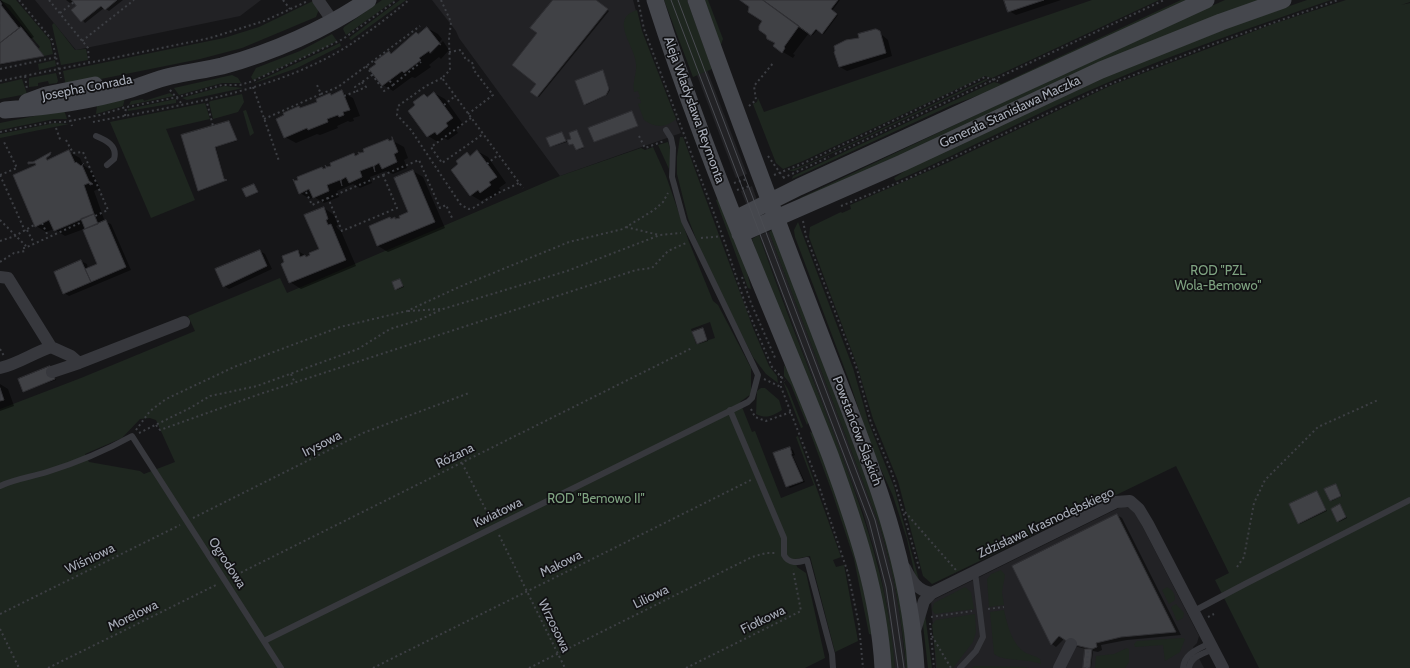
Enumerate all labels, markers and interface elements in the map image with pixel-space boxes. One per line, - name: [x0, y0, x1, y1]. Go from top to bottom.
- street label: Aleja Władysława Reymonta: [660, 35, 728, 185]
- street label: Josepha Conrada: [40, 72, 134, 104]
- street label: Generała Stanisława Maczka: [937, 72, 1083, 152]
- park label: ROD "PZL Wola-Bemowo": [1174, 263, 1262, 294]
- street label: Powstańców Śląskich: [829, 374, 885, 488]
- street label: Irysowa: [300, 428, 344, 460]
- street label: Różana: [433, 440, 477, 472]
- street label: Zdzisława Krasnodębskiego: [975, 485, 1117, 561]
- park label: ROD "Bemowo II": [547, 491, 645, 507]
- street label: Kwiatowa: [471, 495, 525, 531]
- street label: Ogrodowa: [205, 535, 249, 591]
- street label: Wiśniowa: [63, 540, 117, 578]
- street label: Makowa: [537, 547, 585, 581]
- street label: Liliowa: [631, 582, 671, 612]
- street label: Morelowa: [105, 597, 161, 635]
- street label: Wrzosowa: [534, 597, 574, 655]
- street label: Fiołkowa: [738, 602, 788, 638]

